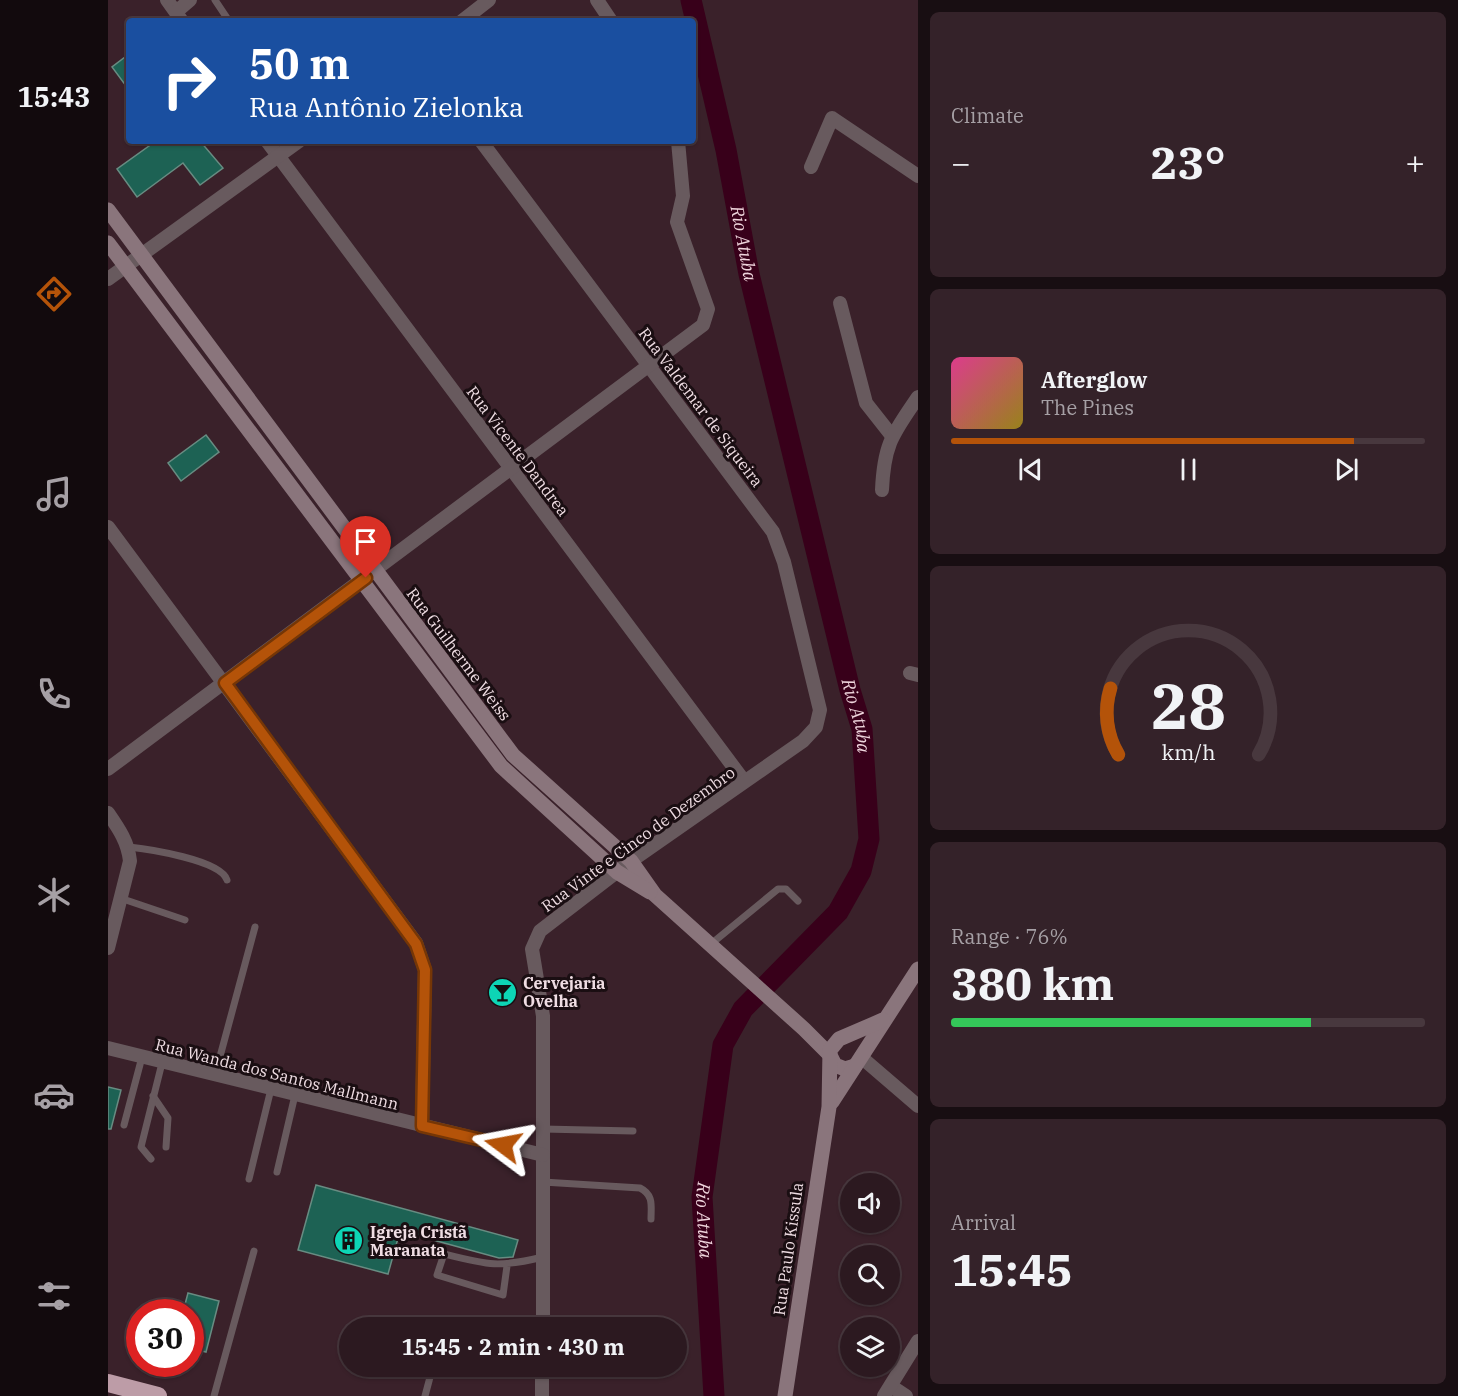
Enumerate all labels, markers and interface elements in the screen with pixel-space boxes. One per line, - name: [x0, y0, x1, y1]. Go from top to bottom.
- text: 50 m: [249, 36, 350, 91]
- icon: right: [150, 42, 228, 120]
- text: 15:43: [18, 79, 90, 114]
- text: Rua Antônio Zielonka: [249, 89, 524, 124]
- text: Climate: [951, 102, 1024, 129]
- text: 23°: [1150, 133, 1226, 191]
- text: −: [951, 141, 971, 184]
- text: +: [1405, 141, 1425, 184]
- water label: Rio Atuba: [725, 203, 762, 284]
- icon: directions: [33, 273, 75, 315]
- street label: Rua Valdemar de Siqueira: [634, 323, 768, 491]
- text: Afterglow: [1041, 365, 1148, 394]
- street label: Rua Vicente Dandrea: [463, 382, 574, 520]
- text: The Pines: [1041, 394, 1134, 421]
- icon: previous: [1014, 453, 1047, 486]
- icon: pause: [1172, 453, 1205, 486]
- icon: next: [1330, 453, 1363, 486]
- icon: music: [33, 473, 75, 515]
- pin: [340, 516, 391, 578]
- icon: arrive: [349, 525, 382, 558]
- street label: Rua Guilherme Weiss: [402, 584, 516, 724]
- text: 28: [1151, 665, 1225, 746]
- icon: phone: [33, 673, 75, 715]
- water label: Rio Atuba: [836, 675, 876, 754]
- text: km/h: [1161, 738, 1215, 766]
- street label: Rua Vinte e Cinco de Dezembro: [537, 762, 739, 916]
- icon: climate: [33, 874, 75, 916]
- text: Range · 76%: [951, 923, 1068, 950]
- text: 380 km: [951, 954, 1114, 1012]
- place label: Cervejaria Ovelha: [523, 973, 605, 1011]
- bar icon: Cervejaria Ovelha: [486, 976, 518, 1008]
- street label: Rua Wanda dos Santos Mallmann: [153, 1034, 401, 1114]
- icon: car: [33, 1074, 75, 1116]
- position arrow: [471, 1113, 535, 1177]
- map controls: [840, 1173, 900, 1377]
- button: sound: [840, 1173, 900, 1233]
- water label: Rio Atuba: [691, 1180, 718, 1259]
- street label: Rua Paulo Kissula: [769, 1181, 807, 1317]
- text: Arrival: [951, 1209, 1016, 1236]
- place label: Igreja Cristã Maranata: [370, 1222, 467, 1260]
- building icon: Igreja Cristã Maranata: [333, 1225, 365, 1257]
- text: 15:45: [951, 1240, 1073, 1298]
- button: search: [840, 1245, 900, 1305]
- icon: filters: [33, 1275, 75, 1317]
- speed limit sign: 30: [126, 1299, 204, 1377]
- button: layers: [840, 1317, 900, 1377]
- text: 15:45 · 2 min · 430 m: [401, 1332, 625, 1361]

